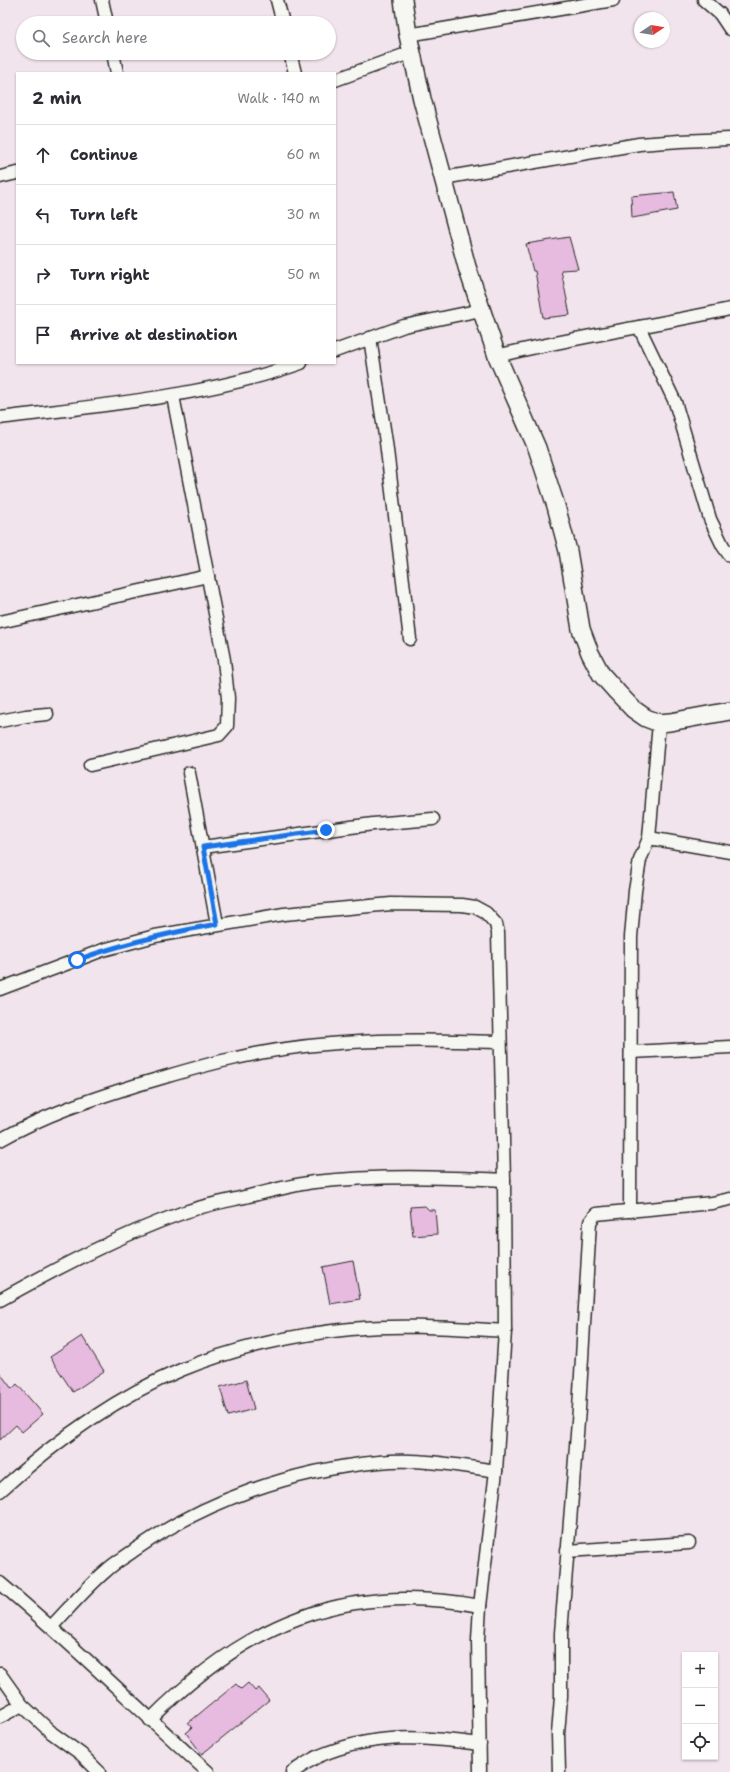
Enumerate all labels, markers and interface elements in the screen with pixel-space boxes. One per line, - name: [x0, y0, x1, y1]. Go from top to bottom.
- north arrow: [634, 12, 670, 48]
- search box: [16, 16, 336, 60]
- icon: search: [30, 27, 52, 49]
- text: Search here: [62, 28, 148, 48]
- text: 2 min: [32, 87, 82, 109]
- text: Walk · 140 m: [237, 90, 320, 107]
- icon: ahead: [32, 144, 54, 166]
- text: Continue: [70, 145, 138, 165]
- text: 60 m: [287, 146, 320, 163]
- icon: left: [32, 204, 54, 226]
- text: Turn left: [70, 205, 138, 225]
- text: 30 m: [286, 206, 320, 223]
- icon: right: [32, 264, 54, 286]
- text: Turn right: [70, 265, 150, 285]
- text: 50 m: [287, 266, 320, 283]
- icon: arrive: [32, 324, 54, 346]
- text: Arrive at destination: [70, 325, 238, 345]
- route end: [317, 821, 335, 839]
- route start: [68, 951, 86, 969]
- map controls: [682, 1652, 718, 1760]
- button: +: [682, 1652, 718, 1688]
- button: −: [682, 1688, 718, 1724]
- button: locate: [682, 1724, 718, 1760]

